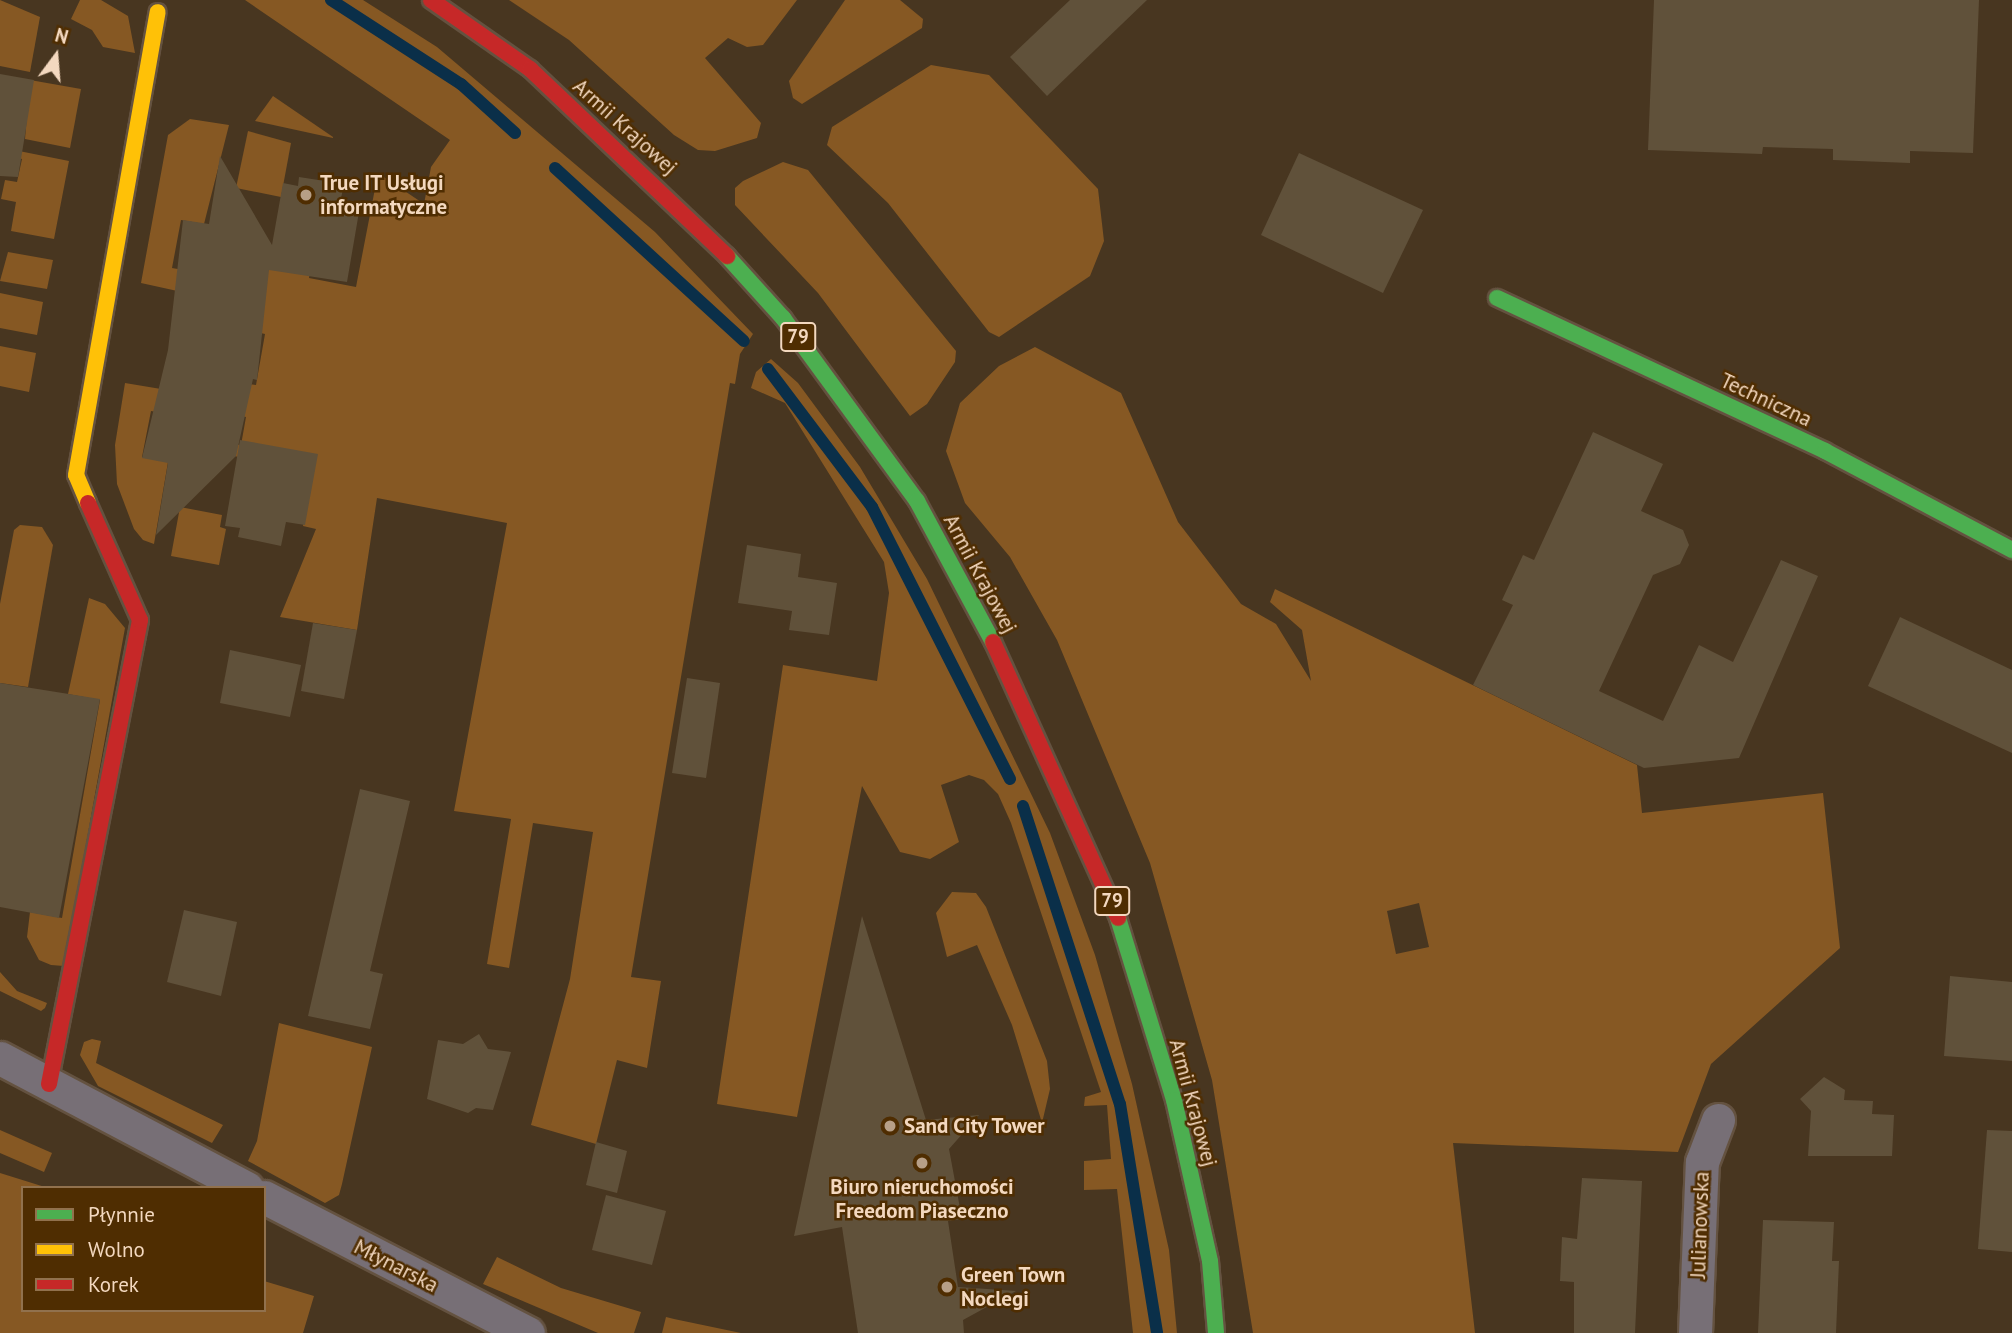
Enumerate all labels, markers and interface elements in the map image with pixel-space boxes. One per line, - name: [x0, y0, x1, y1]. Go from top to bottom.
- north arrow: [21, 21, 91, 91]
- text: N: [52, 23, 71, 49]
- street label: Armii Krajowej: [568, 74, 682, 180]
- place label: True IT Usługi informatyczne: [320, 170, 447, 220]
- marker: True IT Usługi informatyczne: [298, 187, 314, 203]
- road number: 79: [779, 322, 817, 352]
- street label: Techniczna: [1716, 368, 1816, 432]
- street label: Armii Krajowej: [938, 510, 1022, 638]
- road number: 79: [1093, 886, 1131, 917]
- street label: Armii Krajowej: [1164, 1036, 1222, 1170]
- place label: Sand City Tower: [904, 1113, 1047, 1139]
- marker: Sand City Tower: [882, 1118, 898, 1134]
- marker: Biuro nieruchomości Freedom Piaseczno: [914, 1155, 930, 1171]
- street label: Julianowska: [1686, 1171, 1714, 1279]
- place label: Biuro nieruchomości Freedom Piaseczno: [830, 1174, 1014, 1224]
- legend: [21, 1186, 266, 1312]
- text: Płynnie: [88, 1201, 155, 1228]
- street label: Młynarska: [350, 1234, 442, 1298]
- text: Wolno: [88, 1236, 145, 1263]
- place label: Green Town Noclegi: [961, 1262, 1066, 1312]
- text: Korek: [88, 1271, 139, 1298]
- marker: Green Town Noclegi: [939, 1279, 955, 1295]

